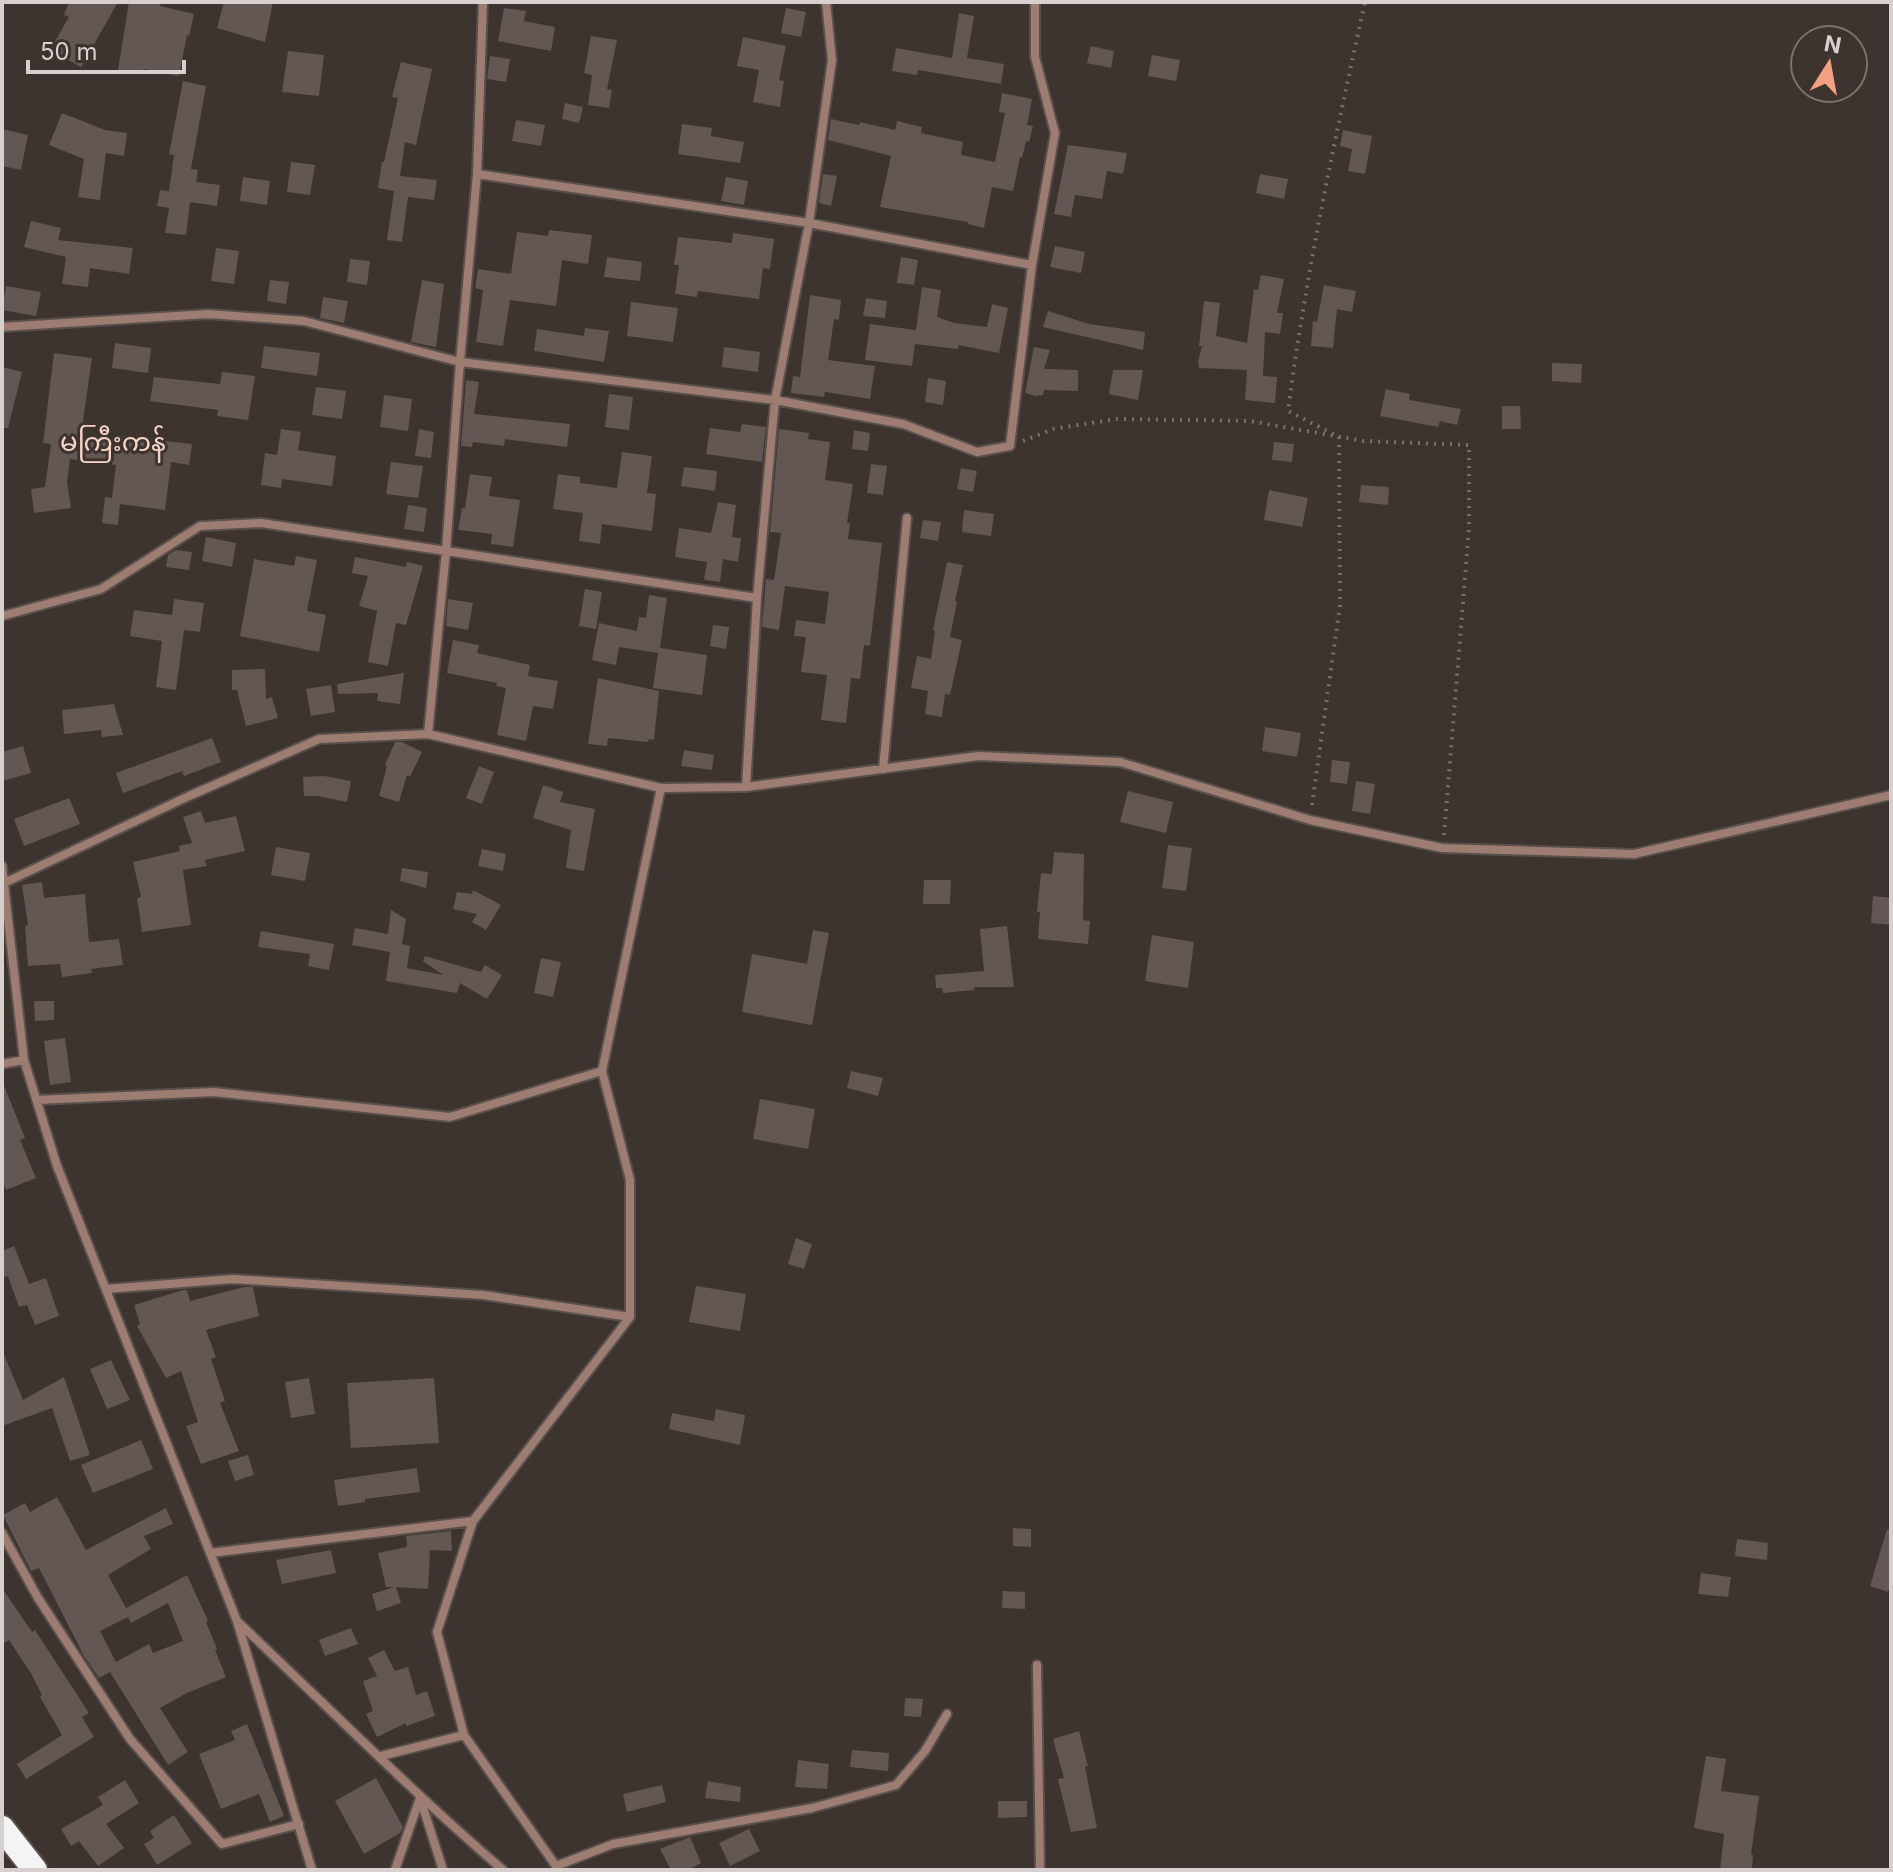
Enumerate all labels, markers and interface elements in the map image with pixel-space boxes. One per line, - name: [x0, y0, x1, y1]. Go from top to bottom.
- scale bar: [28, 24, 184, 74]
- north arrow: [1789, 24, 1869, 104]
- text: N: [1822, 30, 1844, 59]
- text: 50 m: [40, 37, 98, 66]
- district label: မကြီးကန်: [60, 425, 166, 463]

